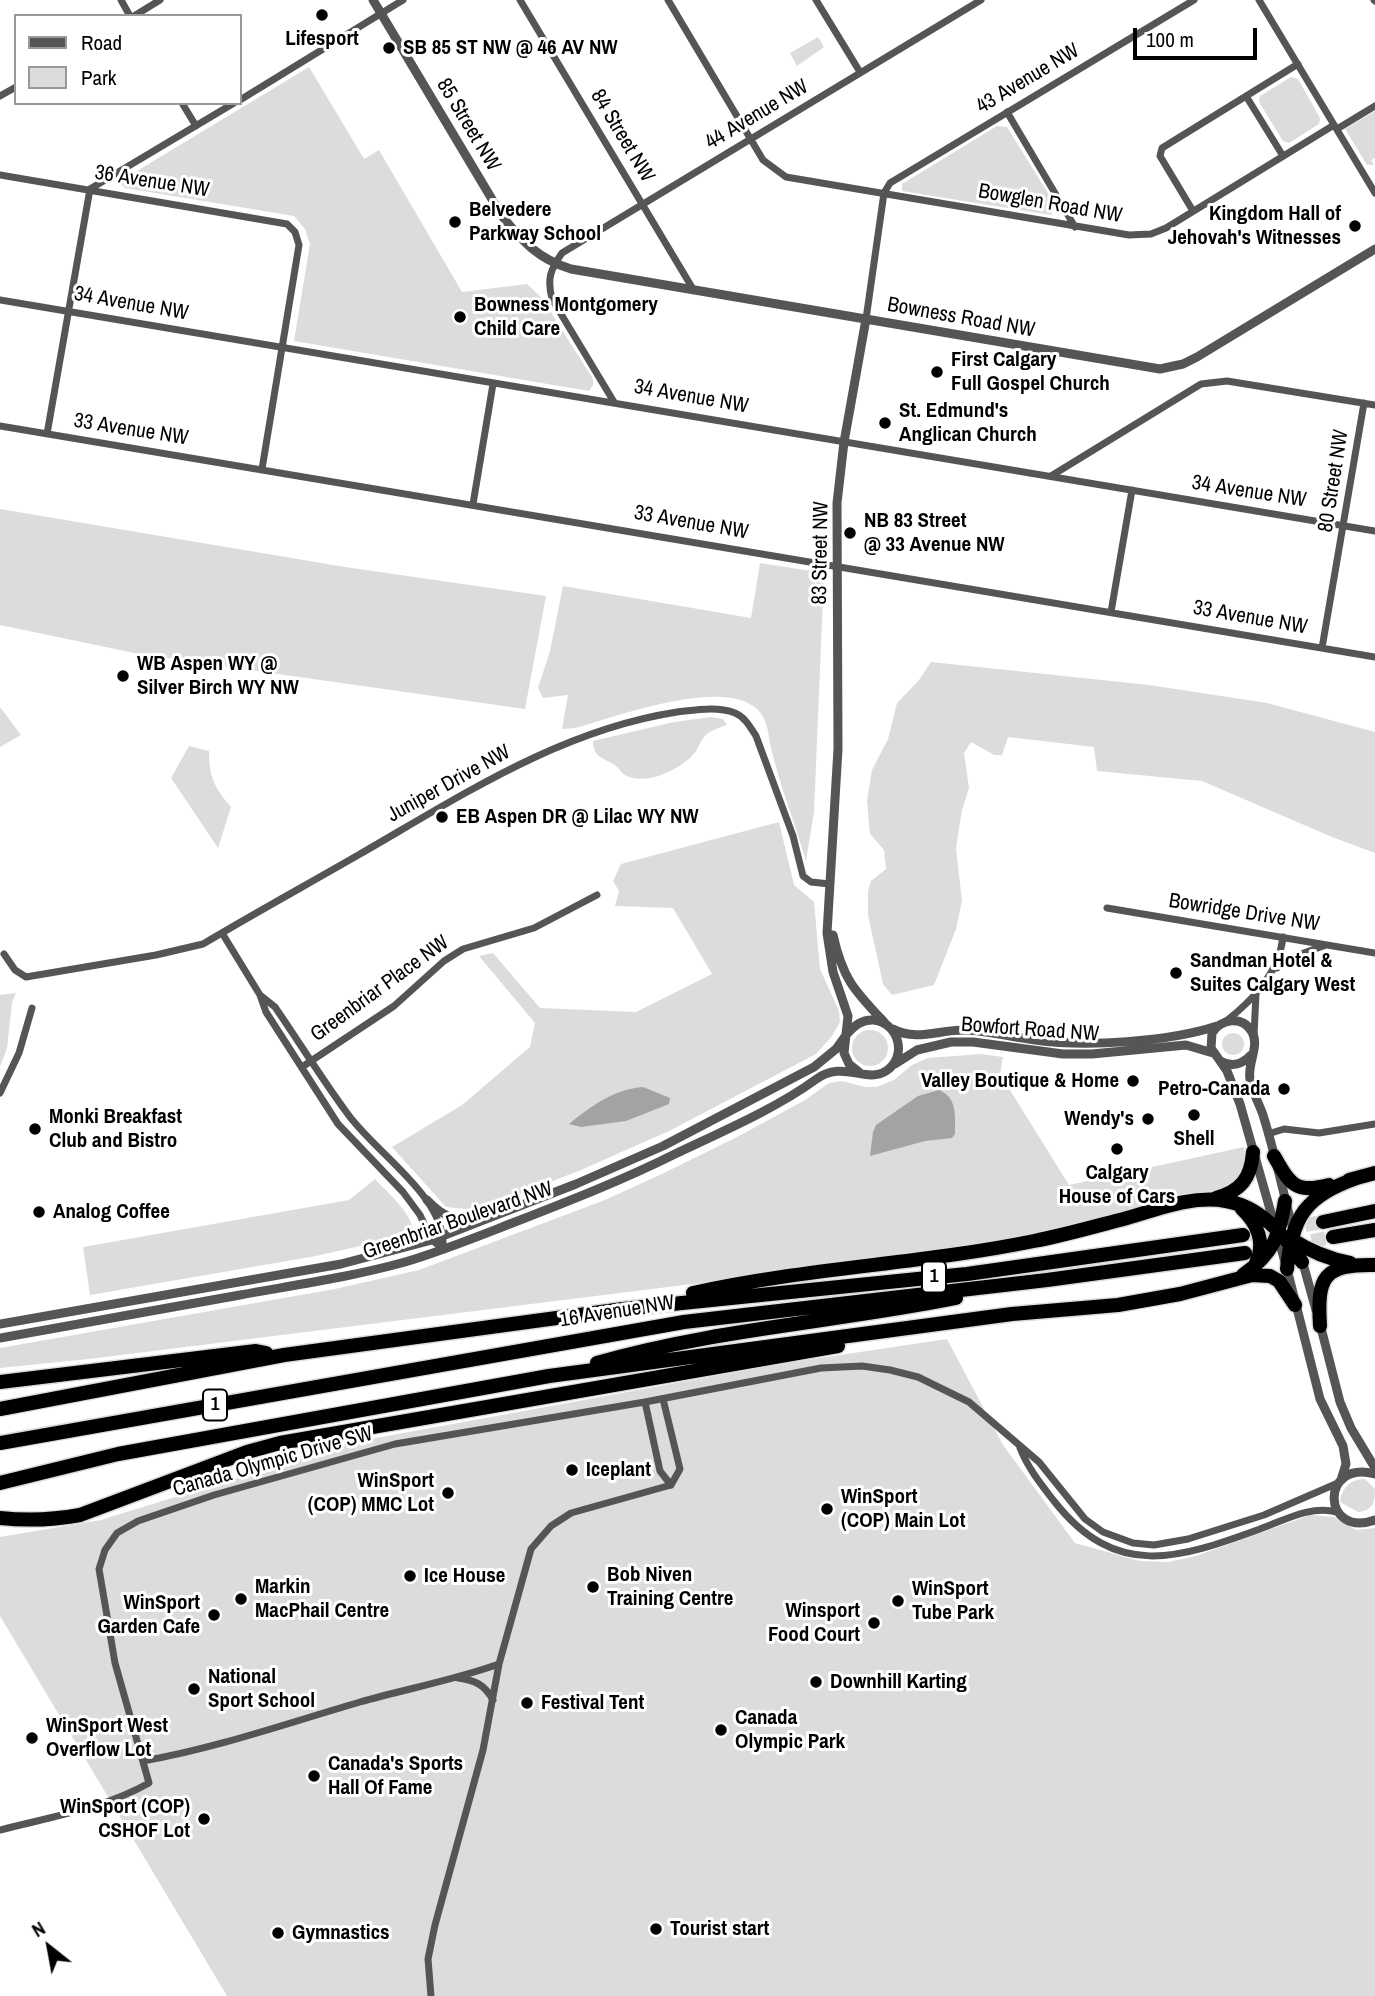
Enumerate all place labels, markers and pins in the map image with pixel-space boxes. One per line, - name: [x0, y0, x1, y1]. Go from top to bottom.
- marker: Lifesport: [314, 7, 330, 23]
- place label: Lifesport: [285, 26, 359, 52]
- place label: SB 85 ST NW @ 46 AV NW: [403, 35, 618, 61]
- marker: SB 85 ST NW @ 46 AV NW: [381, 40, 397, 56]
- place label: Belvedere Parkway School: [469, 197, 601, 247]
- place label: Kingdom Hall of Jehovah's Witnesses: [1168, 201, 1341, 251]
- marker: Belvedere Parkway School: [447, 214, 463, 230]
- marker: Kingdom Hall of Jehovah's Witnesses: [1347, 218, 1363, 234]
- place label: Bowness Montgomery Child Care: [474, 292, 658, 342]
- marker: Bowness Montgomery Child Care: [452, 309, 468, 325]
- place label: First Calgary Full Gospel Church: [951, 347, 1110, 397]
- marker: First Calgary Full Gospel Church: [929, 364, 945, 380]
- place label: St. Edmund's Anglican Church: [899, 398, 1037, 448]
- marker: St. Edmund's Anglican Church: [877, 415, 893, 431]
- place label: NB 83 Street @ 33 Avenue NW: [864, 508, 1005, 558]
- marker: NB 83 Street @ 33 Avenue NW: [842, 525, 858, 541]
- place label: WB Aspen WY @ Silver Birch WY NW: [137, 651, 299, 701]
- marker: WB Aspen WY @ Silver Birch WY NW: [115, 668, 131, 684]
- place label: EB Aspen DR @ Lilac WY NW: [456, 804, 699, 830]
- marker: EB Aspen DR @ Lilac WY NW: [434, 809, 450, 825]
- place label: Sandman Hotel & Suites Calgary West: [1190, 948, 1355, 998]
- marker: Sandman Hotel & Suites Calgary West: [1168, 965, 1184, 981]
- place label: Valley Boutique & Home: [921, 1068, 1119, 1094]
- marker: Valley Boutique & Home: [1125, 1073, 1141, 1089]
- place label: Petro-Canada: [1158, 1076, 1270, 1102]
- marker: Petro-Canada: [1276, 1081, 1292, 1097]
- place label: Monki Breakfast Club and Bistro: [49, 1104, 182, 1154]
- place label: Wendy's: [1064, 1106, 1134, 1132]
- marker: Shell: [1186, 1107, 1202, 1123]
- marker: Wendy's: [1140, 1111, 1156, 1127]
- marker: Monki Breakfast Club and Bistro: [27, 1121, 43, 1137]
- place label: Shell: [1173, 1126, 1215, 1152]
- marker: Calgary House of Cars: [1109, 1141, 1125, 1157]
- place label: Calgary House of Cars: [1059, 1160, 1175, 1210]
- place label: Analog Coffee: [53, 1199, 170, 1225]
- marker: Analog Coffee: [31, 1204, 47, 1220]
- place label: Iceplant: [586, 1457, 651, 1483]
- marker: Iceplant: [564, 1462, 580, 1478]
- place label: WinSport (COP) MMC Lot: [308, 1468, 434, 1518]
- place label: WinSport (COP) Main Lot: [841, 1484, 965, 1534]
- marker: WinSport (COP) MMC Lot: [440, 1485, 456, 1501]
- marker: WinSport (COP) Main Lot: [819, 1501, 835, 1517]
- place label: Bob Niven Training Centre: [607, 1562, 733, 1612]
- place label: Ice House: [424, 1563, 505, 1589]
- marker: Ice House: [402, 1568, 418, 1584]
- place label: Markin MacPhail Centre: [255, 1574, 389, 1624]
- place label: WinSport Tube Park: [912, 1576, 994, 1626]
- marker: Bob Niven Training Centre: [585, 1579, 601, 1595]
- place label: WinSport Garden Cafe: [98, 1590, 200, 1640]
- marker: Markin MacPhail Centre: [233, 1591, 249, 1607]
- marker: WinSport Tube Park: [890, 1593, 906, 1609]
- place label: Winsport Food Court: [768, 1598, 860, 1648]
- marker: WinSport Garden Cafe: [206, 1607, 222, 1623]
- marker: Winsport Food Court: [866, 1615, 882, 1631]
- place label: National Sport School: [208, 1664, 315, 1714]
- place label: Downhill Karting: [830, 1669, 967, 1695]
- marker: Downhill Karting: [808, 1674, 824, 1690]
- marker: National Sport School: [186, 1681, 202, 1697]
- place label: Festival Tent: [541, 1690, 644, 1716]
- marker: Festival Tent: [519, 1695, 535, 1711]
- place label: Canada Olympic Park: [735, 1705, 845, 1755]
- place label: WinSport West Overflow Lot: [46, 1713, 168, 1763]
- marker: Canada Olympic Park: [713, 1722, 729, 1738]
- marker: WinSport West Overflow Lot: [24, 1730, 40, 1746]
- place label: Canada's Sports Hall Of Fame: [328, 1751, 463, 1801]
- marker: Canada's Sports Hall Of Fame: [306, 1768, 322, 1784]
- place label: WinSport (COP) CSHOF Lot: [60, 1794, 190, 1844]
- marker: WinSport (COP) CSHOF Lot: [196, 1811, 212, 1827]
- place label: Tourist start: [670, 1916, 769, 1942]
- place label: Gymnastics: [292, 1920, 390, 1946]
- marker: Tourist start: [648, 1921, 664, 1937]
- marker: Gymnastics: [270, 1925, 286, 1941]

